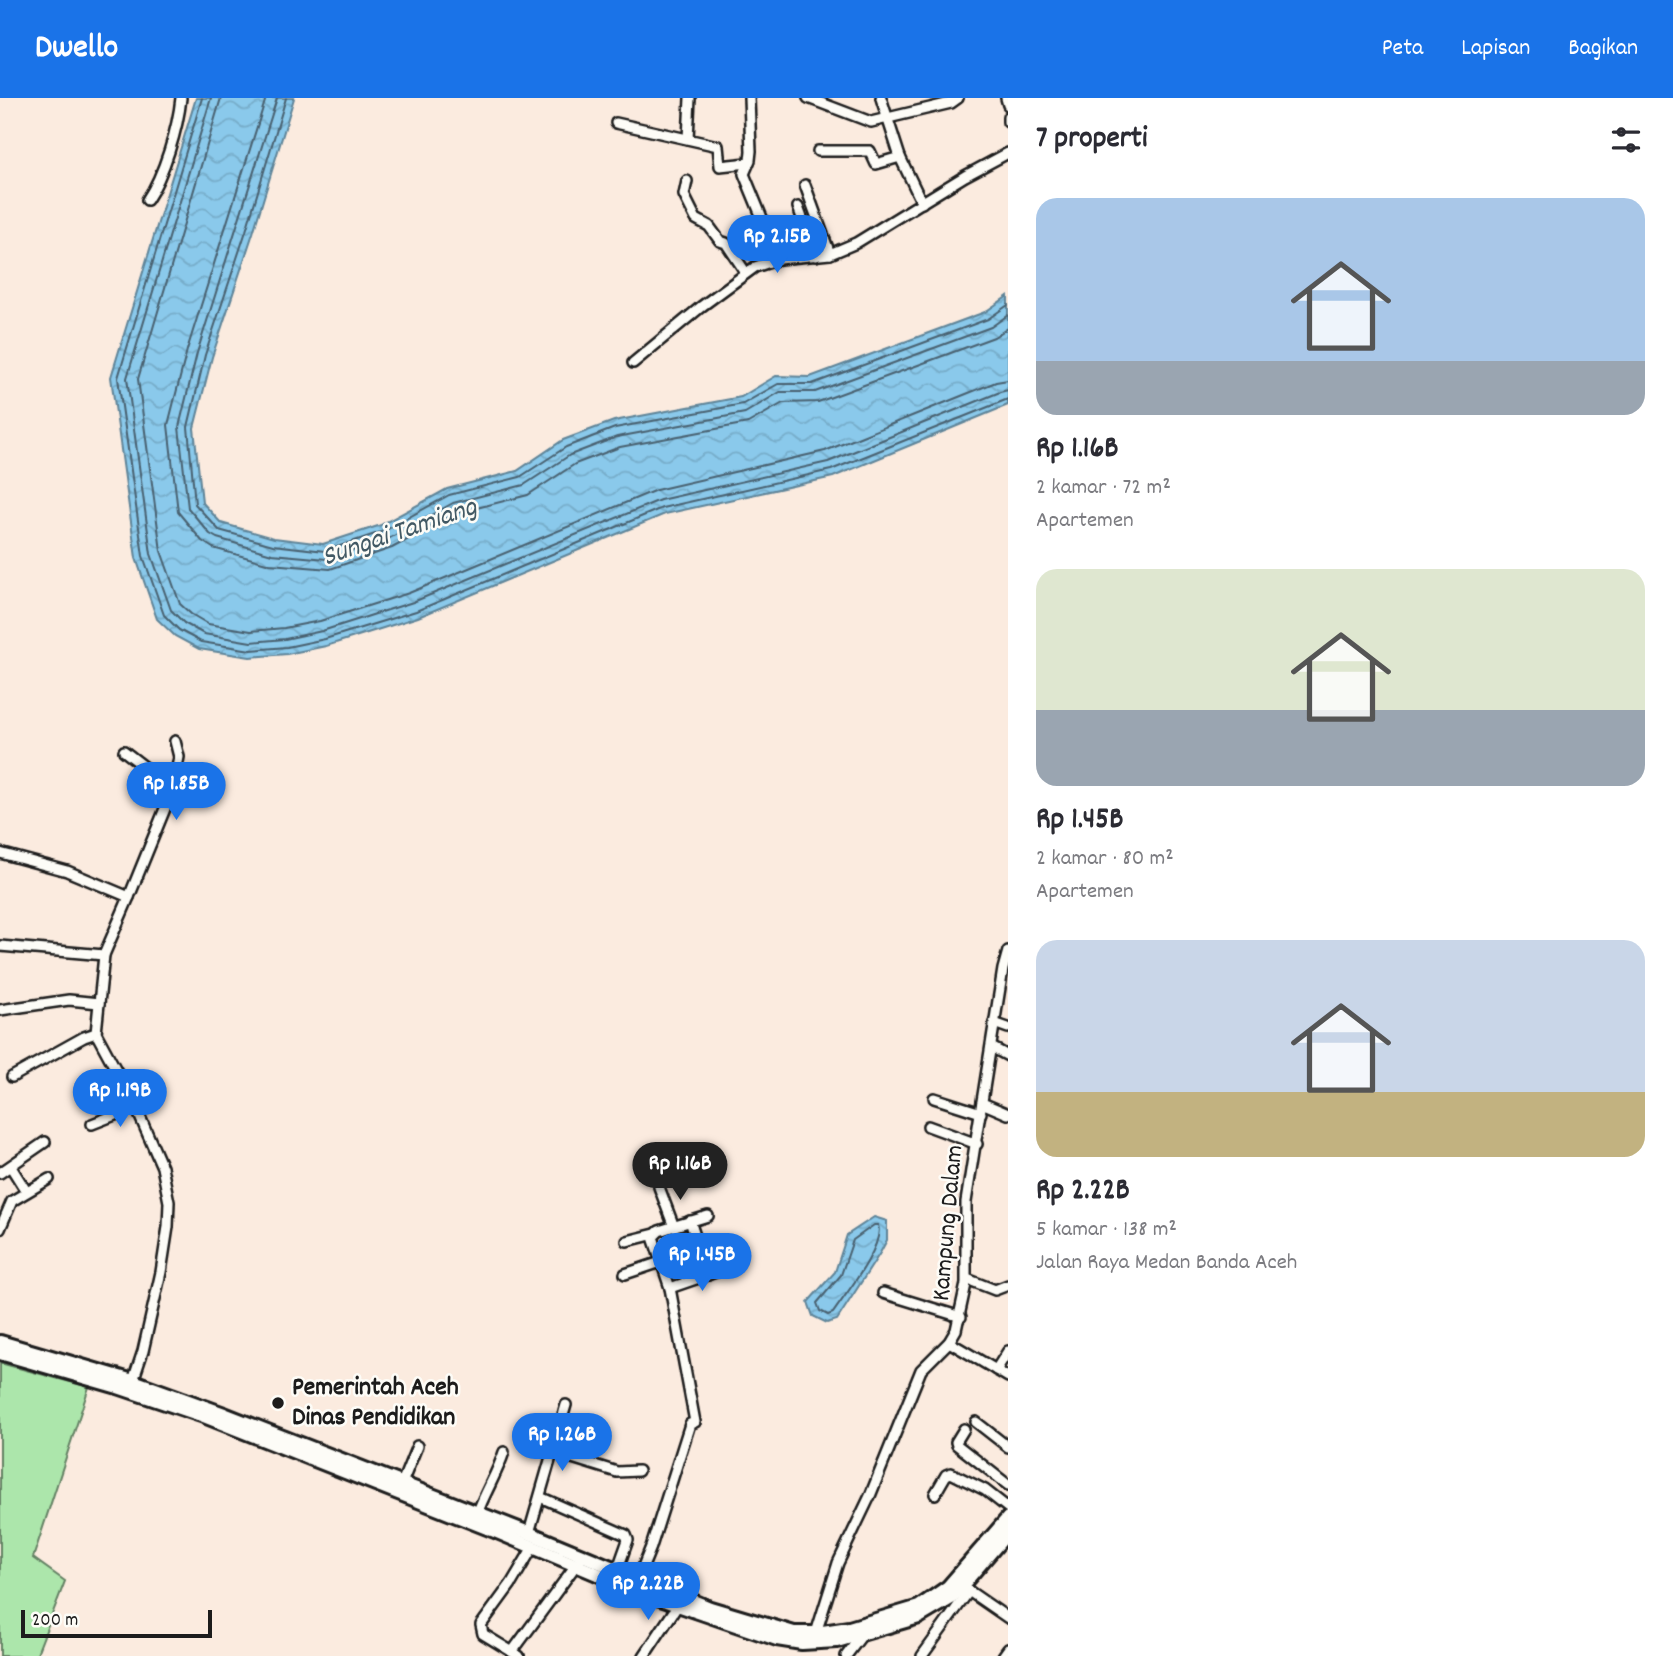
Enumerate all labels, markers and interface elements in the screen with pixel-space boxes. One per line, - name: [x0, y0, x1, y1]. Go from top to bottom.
- text: Dwello: [35, 26, 118, 73]
- text: Peta: [1382, 32, 1423, 66]
- text: Lapisan: [1461, 32, 1530, 66]
- text: Bagikan: [1568, 32, 1638, 66]
- text: 7 properti: [1036, 119, 1147, 162]
- icon: filters: [1607, 121, 1645, 159]
- pin: Rp 2.15B: [705, 216, 849, 275]
- text: Rp 2.15B: [743, 221, 811, 254]
- icon: home: [1278, 243, 1404, 369]
- text: Rp 1.16B: [1036, 429, 1118, 472]
- text: 2 kamar · 72 m²: [1036, 472, 1171, 505]
- water label: Sungai Tamiang: [317, 489, 483, 579]
- text: Apartemen: [1036, 505, 1134, 538]
- icon: home: [1278, 614, 1404, 740]
- pin: Rp 1.85B: [104, 762, 248, 822]
- text: Rp 1.85B: [143, 768, 209, 801]
- text: Rp 1.45B: [1036, 800, 1123, 843]
- text: 2 kamar · 80 m²: [1036, 843, 1174, 876]
- text: Apartemen: [1036, 876, 1134, 909]
- icon: home: [1278, 985, 1404, 1111]
- pin: Rp 1.19B: [48, 1070, 192, 1129]
- text: Rp 1.19B: [89, 1075, 151, 1108]
- pin: Rp 1.16B: [608, 1142, 752, 1202]
- street label: Kampung Dalam: [924, 1143, 974, 1303]
- text: Rp 1.16B: [648, 1148, 712, 1181]
- text: Rp 2.22B: [1036, 1171, 1130, 1214]
- text: 5 kamar · 138 m²: [1036, 1214, 1177, 1247]
- pin: Rp 1.45B: [630, 1234, 774, 1293]
- text: Rp 1.45B: [668, 1239, 736, 1272]
- text: Jalan Raya Medan Banda Aceh: [1036, 1247, 1297, 1280]
- place label: Pemerintah Aceh Dinas Pendidikan: [292, 1370, 459, 1437]
- marker: Pemerintah Aceh Dinas Pendidikan: [270, 1395, 286, 1411]
- pin: Rp 1.26B: [490, 1414, 634, 1473]
- text: Rp 1.26B: [528, 1419, 596, 1452]
- pin: Rp 2.22B: [576, 1562, 720, 1622]
- text: Rp 2.22B: [612, 1568, 684, 1601]
- scale bar: [21, 1607, 212, 1639]
- text: 200 m: [32, 1608, 78, 1635]

